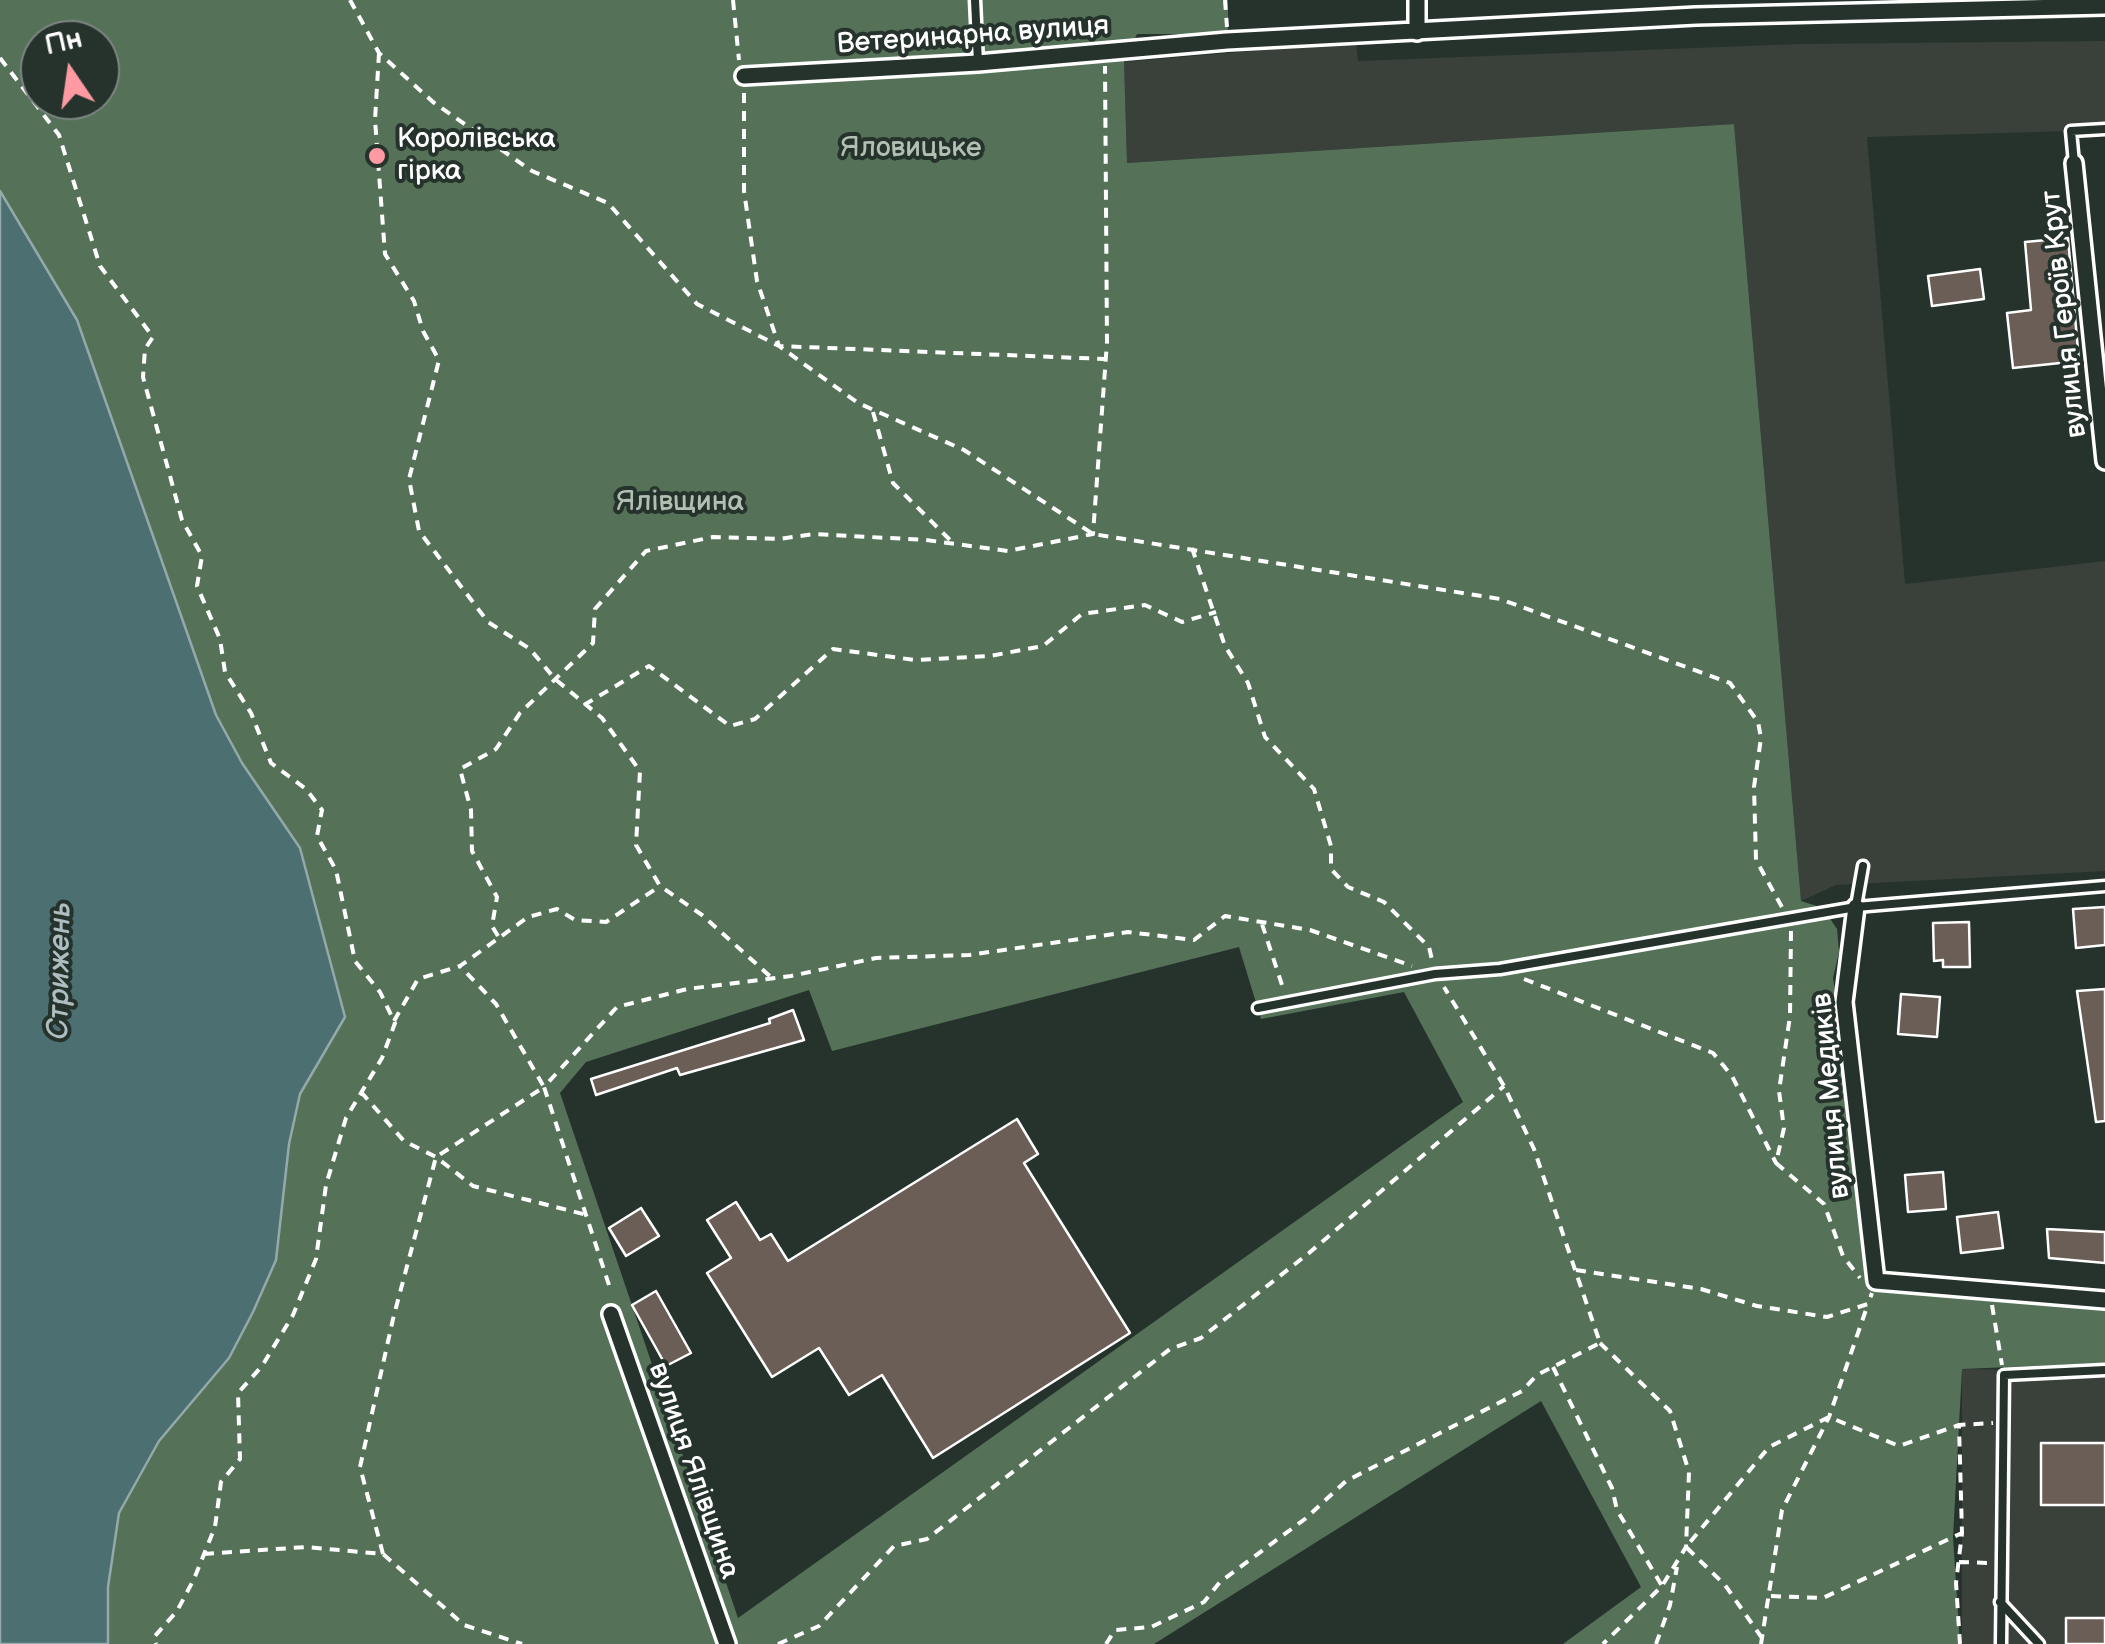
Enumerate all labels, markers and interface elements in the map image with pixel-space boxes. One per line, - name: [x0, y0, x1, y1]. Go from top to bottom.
- street label: Ветеринарна вулиця: [836, 10, 1110, 62]
- north arrow: [20, 20, 120, 120]
- text: Пн: [42, 22, 85, 63]
- place label: Королівська гірка: [397, 123, 556, 189]
- park label: Яловицьке: [840, 132, 982, 166]
- marker: Королівська гірка: [366, 145, 388, 167]
- street label: вулиця Героїв Крут: [2035, 189, 2095, 439]
- park label: Ялівщина: [616, 486, 744, 520]
- water label: Стрижень: [42, 902, 80, 1040]
- street label: вулиця Медиків: [1806, 992, 1858, 1200]
- street label: вулиця Ялівщина: [640, 1358, 746, 1584]

